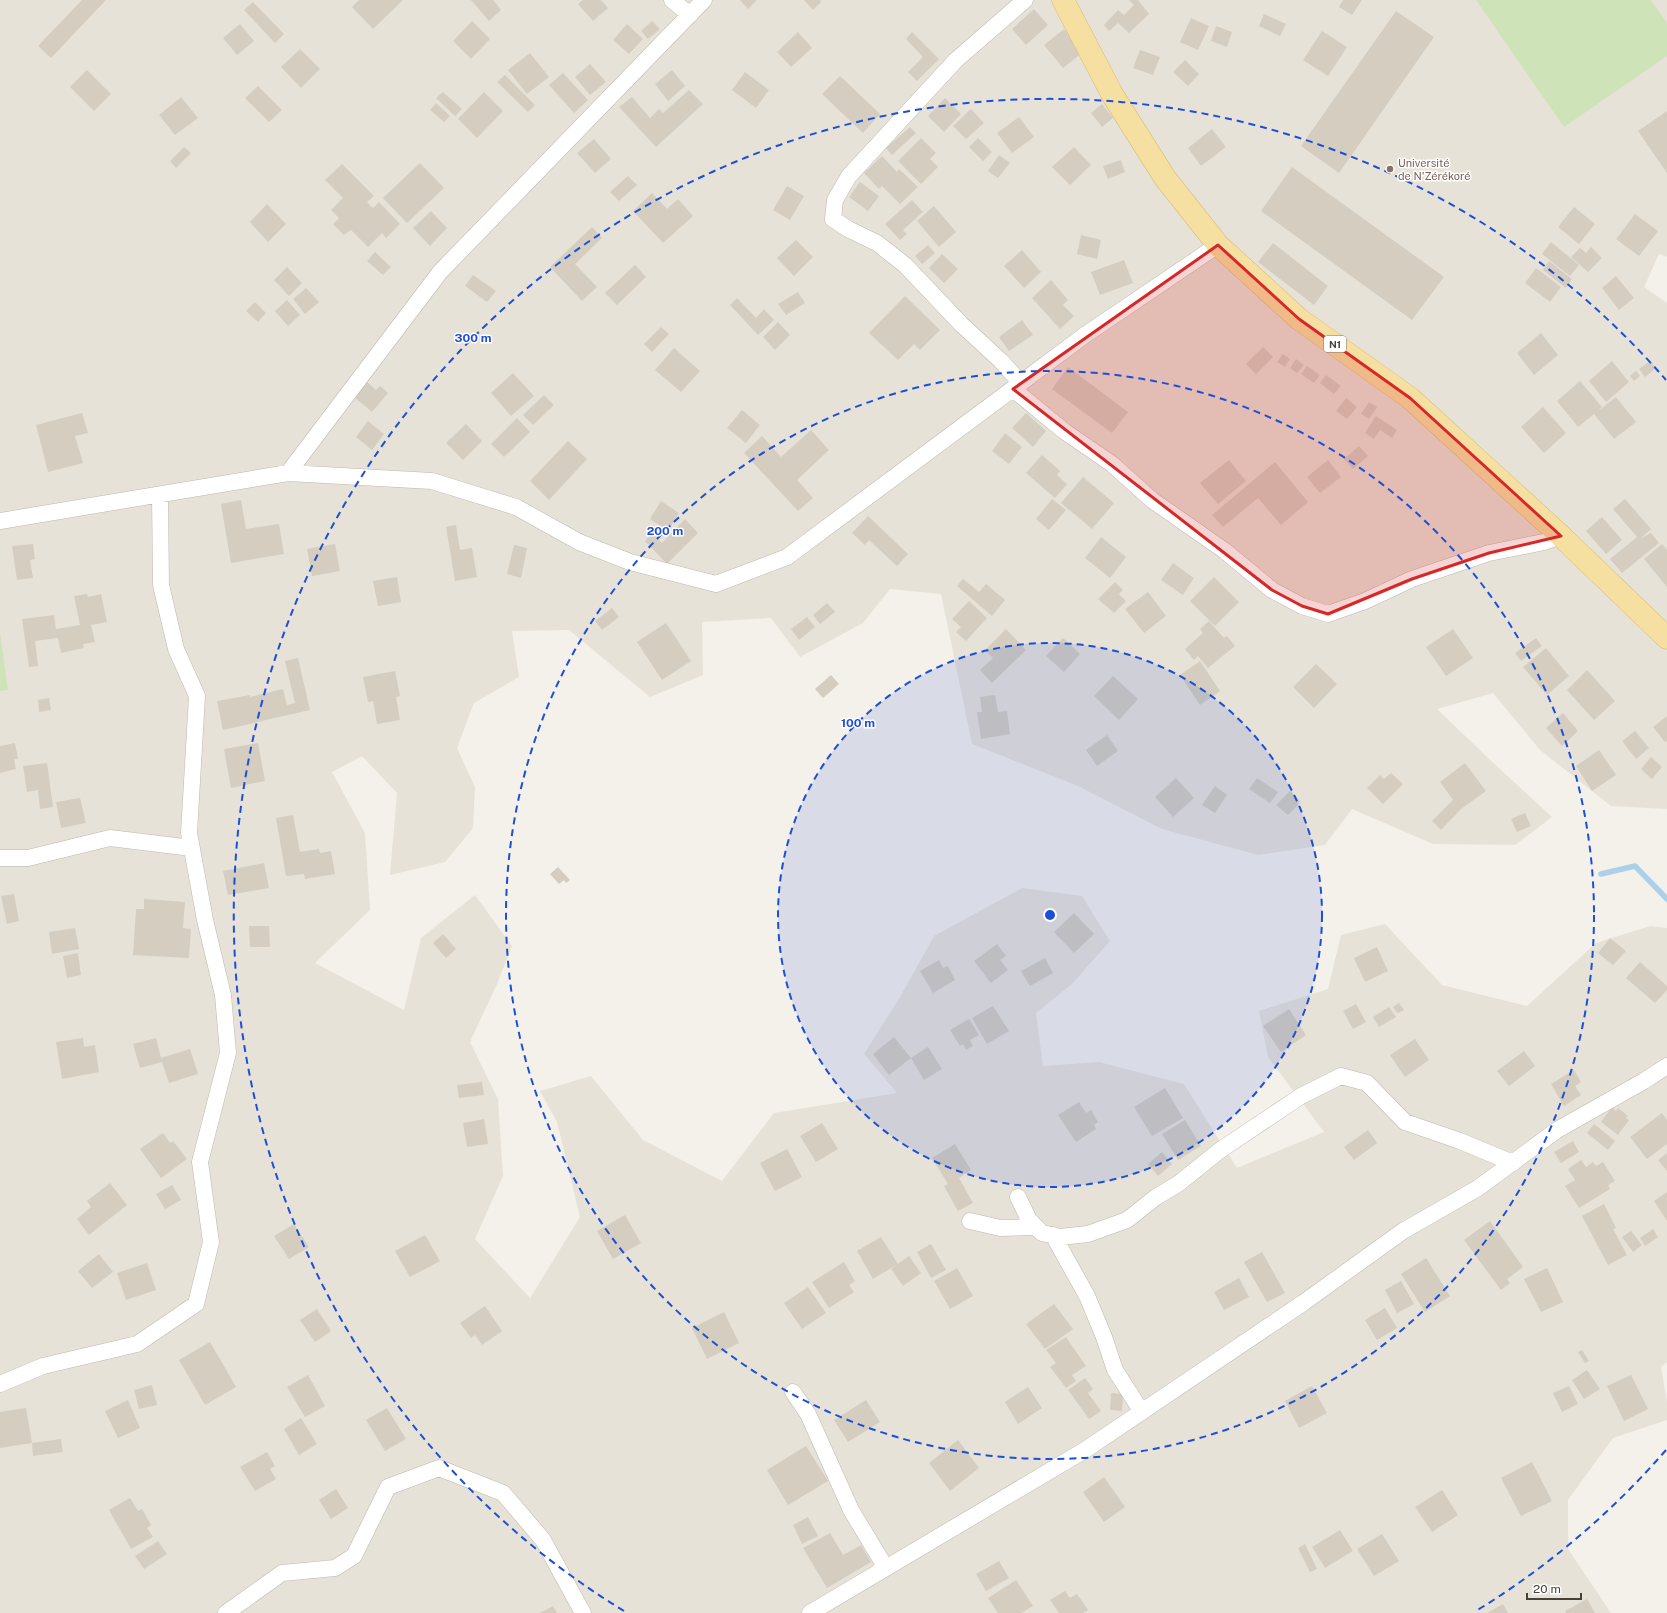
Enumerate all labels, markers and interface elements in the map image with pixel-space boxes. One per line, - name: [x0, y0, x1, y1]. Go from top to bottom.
- place label: Université de N'Zérékoré: [1398, 157, 1471, 182]
- marker: Université de N'Zérékoré: [1385, 164, 1395, 174]
- text: 300 m: [455, 331, 492, 345]
- road number: N1: [1324, 336, 1346, 352]
- text: 200 m: [647, 524, 683, 538]
- text: 100 m: [841, 716, 875, 730]
- centre of rings: [1043, 908, 1057, 922]
- scale bar: [1527, 1575, 1581, 1601]
- text: 20 m: [1533, 1582, 1561, 1596]

